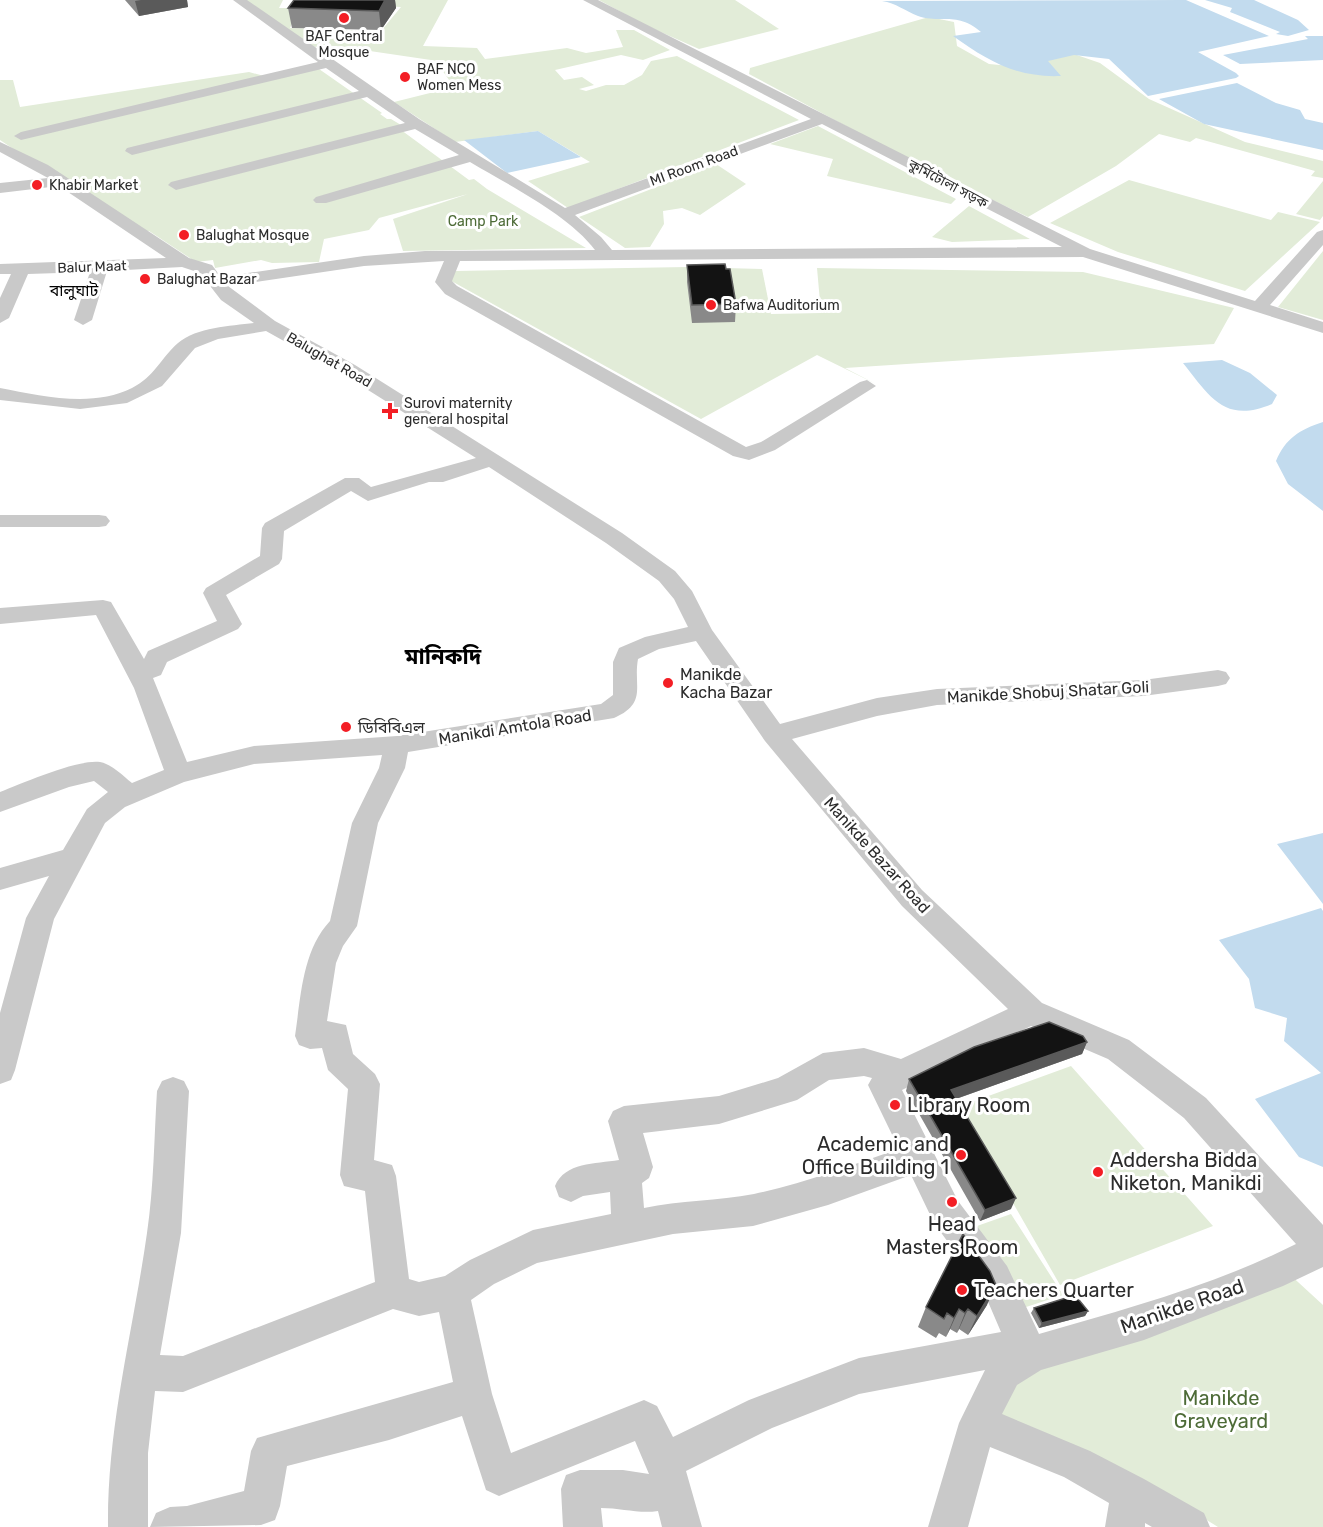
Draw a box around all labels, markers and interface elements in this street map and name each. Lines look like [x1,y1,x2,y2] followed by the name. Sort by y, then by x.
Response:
[337,11,351,25] marker: BAF Central Mosque
[305,28,383,61] place label: BAF Central Mosque
[417,61,501,94] place label: BAF NCO Women Mess
[398,70,412,84] marker: BAF NCO Women Mess
[648,142,740,190] street label: MI Room Road
[905,155,992,212] street label: কুর্মিটোলা সড়ক
[49,177,139,194] place label: Khabir Market
[30,178,44,192] marker: Khabir Market
[448,213,519,230] park label: Camp Park
[196,227,309,244] place label: Balughat Mosque
[177,228,191,242] marker: Balughat Mosque
[57,257,127,277] street label: Balur Maat
[157,271,257,288] place label: Balughat Bazar
[138,272,152,286] marker: Balughat Bazar
[49,281,98,300] district label: বালুঘাট
[723,297,840,314] place label: Bafwa Auditorium
[704,298,718,312] marker: Bafwa Auditorium
[283,329,375,391] street label: Balughat Road
[404,395,513,428] place label: Surovi maternity general hospital
[381,402,399,420] marker: Surovi maternity general hospital
[404,643,482,670] district label: মানিকদি
[680,665,772,702] place label: Manikde Kacha Bazar
[661,676,675,690] marker: Manikde Kacha Bazar
[946,677,1150,707] street label: Manikde Shobuj Shatar Goli
[437,706,593,748] street label: Manikdi Amtola Road
[357,718,425,737] place label: ডিবিবিএল
[339,720,353,734] marker: ডিবিবিএল
[820,793,934,917] street label: Manikde Bazar Road
[907,1093,1030,1117] place label: Library Room
[888,1098,902,1112] marker: Library Room
[802,1132,949,1179] place label: Academic and Office Building 1
[954,1148,968,1162] marker: Academic and Office Building 1
[1110,1148,1261,1195] place label: Addersha Bidda Niketon, Manikdi
[1091,1165,1105,1179] marker: Addersha Bidda Niketon, Manikdi
[945,1195,959,1209] marker: Head Masters Room
[886,1212,1018,1259] place label: Head Masters Room
[1117,1274,1247,1338] street label: Manikde Road
[974,1278,1134,1302] place label: Teachers Quarter
[955,1283,969,1297] marker: Teachers Quarter
[1174,1386,1268,1433] park label: Manikde Graveyard

